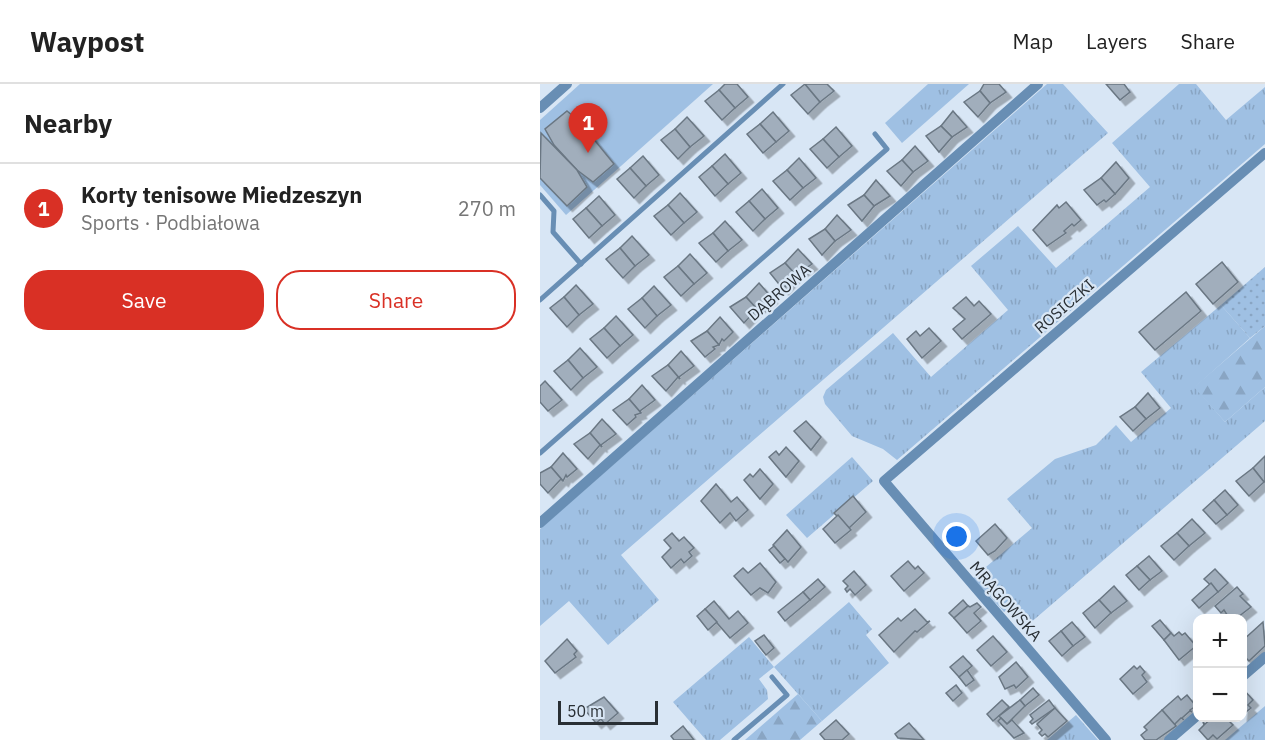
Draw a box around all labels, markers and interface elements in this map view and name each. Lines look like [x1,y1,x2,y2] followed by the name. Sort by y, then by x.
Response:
[30,23,144,60] text: Waypost
[1013,27,1053,55] text: Map
[1086,27,1148,55] text: Layers
[1181,27,1235,55] text: Share
[568,104,608,153] pin: 1
[24,106,112,140] text: Nearby
[81,180,362,209] text: Korty tenisowe Miedzeszyn
[38,195,50,222] text: 1
[458,195,516,222] text: 270 m
[81,209,260,236] text: Sports · Podbiałowa
[743,259,815,325] street label: DĄBROWA
[24,270,264,330] button: Save
[276,270,516,330] button: Share
[1030,275,1098,337] street label: ROSICZKI
[942,522,971,551] your location
[966,557,1046,645] street label: MRĄGOWSKA
[1193,614,1247,722] map controls
[1193,614,1247,668] button: +
[1193,668,1247,722] button: −
[558,698,658,726] scale bar
[567,701,604,721] text: 50 m

